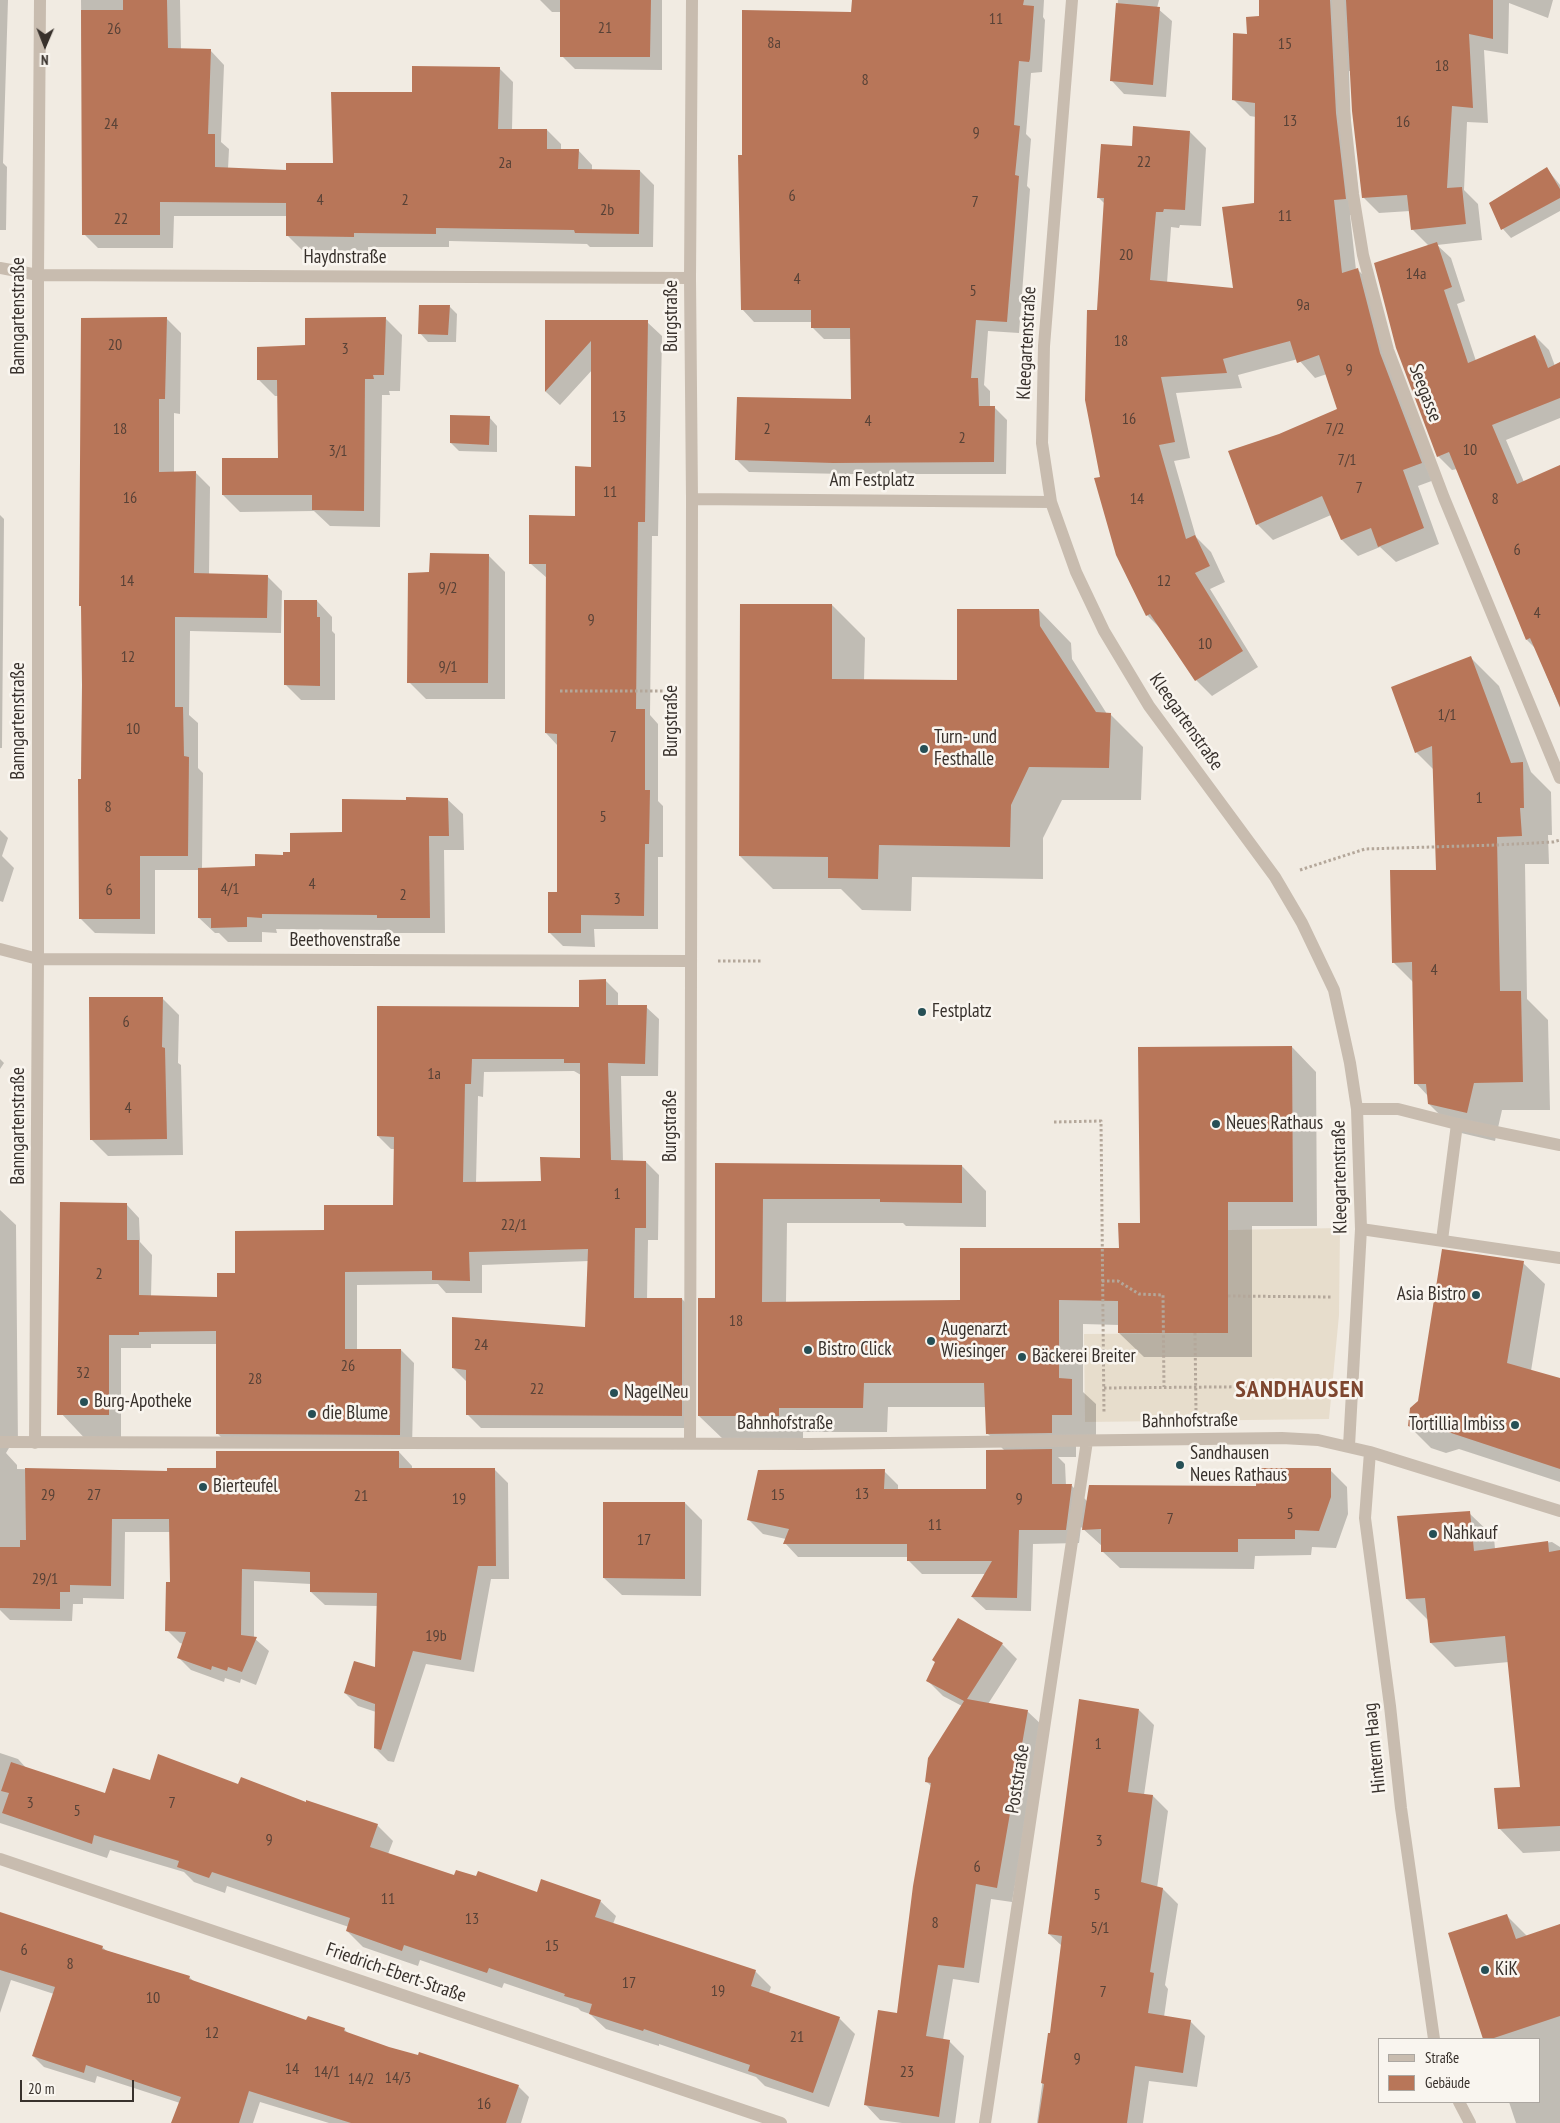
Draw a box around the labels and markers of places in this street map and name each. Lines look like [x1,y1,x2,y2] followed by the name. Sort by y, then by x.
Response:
[934,727,997,771] place label: Turn- und Festhalle
[918,743,930,755] marker: Turn- und Festhalle
[932,1001,992,1023] place label: Festplatz
[916,1006,928,1018] marker: Festplatz
[1226,1113,1323,1135] place label: Neues Rathaus
[1210,1118,1222,1130] marker: Neues Rathaus
[1397,1284,1466,1306] place label: Asia Bistro
[1470,1289,1482,1301] marker: Asia Bistro
[941,1319,1007,1363] place label: Augenarzt Wiesinger
[925,1335,937,1347] marker: Augenarzt Wiesinger
[818,1339,892,1361] place label: Bistro Click
[802,1344,814,1356] marker: Bistro Click
[1032,1346,1136,1368] place label: Bäckerei Breiter
[1016,1351,1028,1363] marker: Bäckerei Breiter
[624,1382,689,1404] place label: NagelNeu
[608,1387,620,1399] marker: NagelNeu
[94,1391,192,1413] place label: Burg-Apotheke
[78,1396,90,1408] marker: Burg-Apotheke
[322,1403,388,1425] place label: die Blume
[306,1408,318,1420] marker: die Blume
[1409,1414,1505,1436] place label: Tortillia Imbiss
[1509,1419,1521,1431] marker: Tortillia Imbiss
[1190,1443,1287,1487] place label: Sandhausen Neues Rathaus
[1174,1459,1186,1471] marker: Sandhausen Neues Rathaus
[213,1476,278,1498] place label: Bierteufel
[197,1481,209,1493] marker: Bierteufel
[1443,1523,1497,1545] place label: Nahkauf
[1427,1528,1439,1540] marker: Nahkauf
[1495,1959,1518,1981] place label: KiK
[1479,1964,1491,1976] marker: KiK

